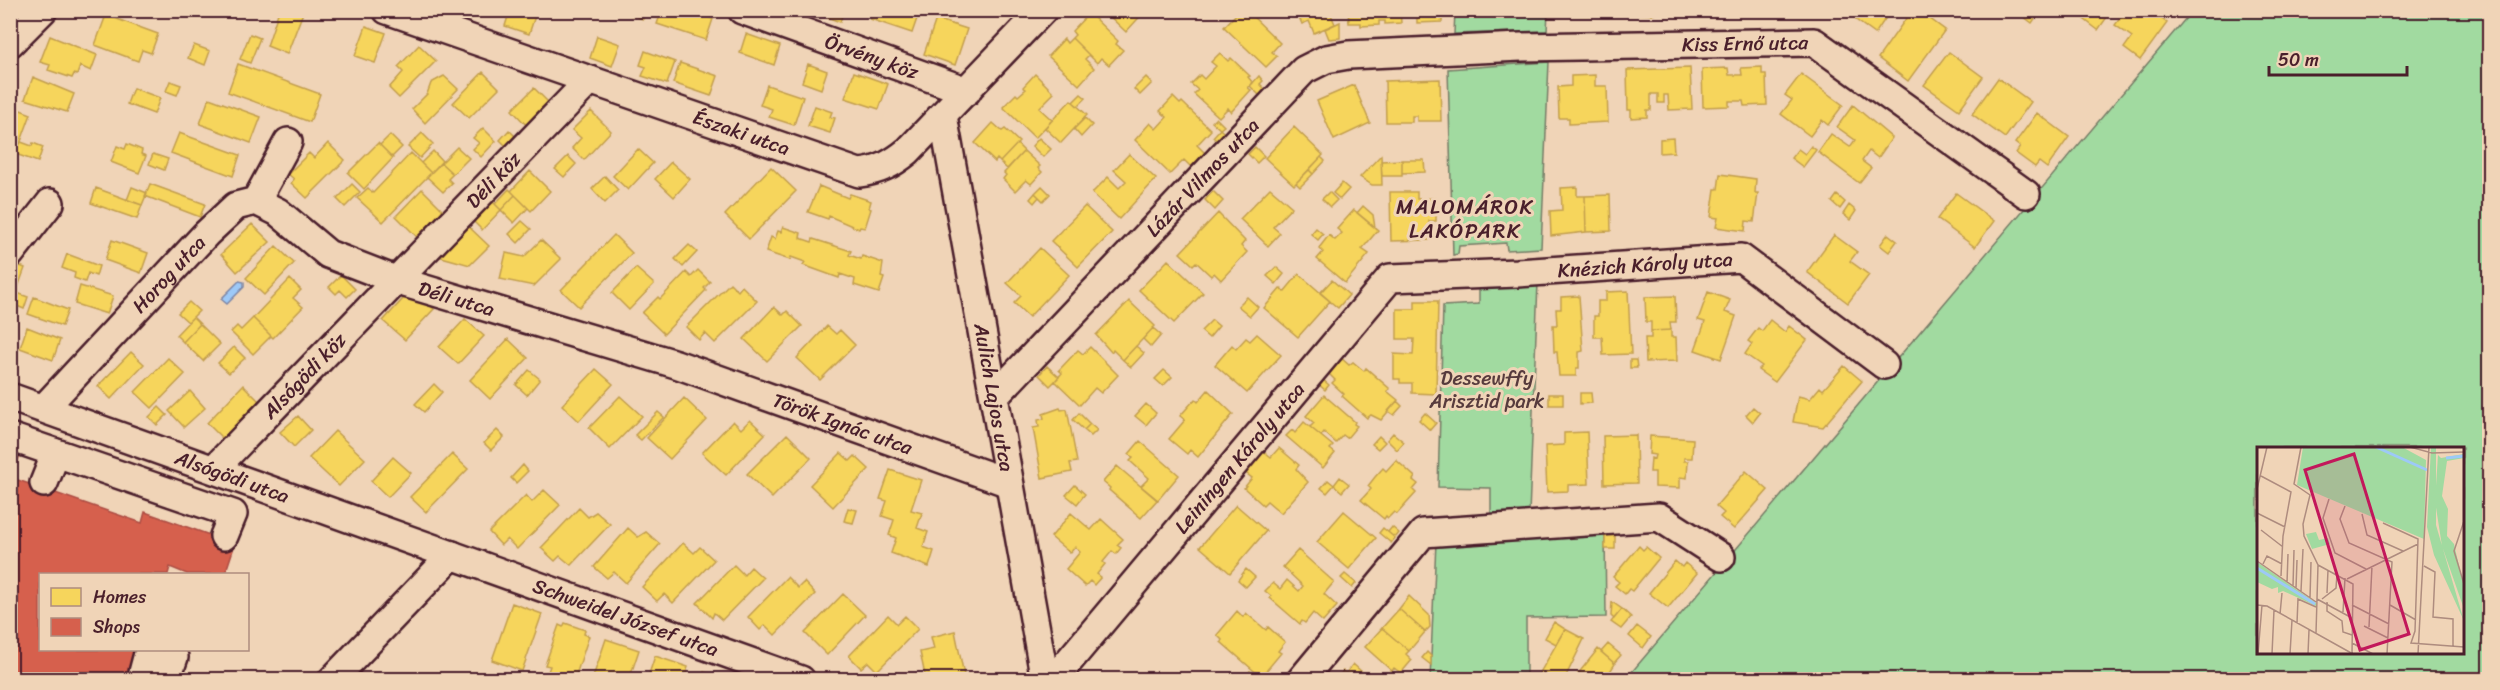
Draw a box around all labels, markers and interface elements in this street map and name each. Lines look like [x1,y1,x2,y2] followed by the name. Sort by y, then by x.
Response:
[820,24,924,90] street label: Örvény köz
[1682,25,1809,62] street label: Kiss Ernő utca
[2269,39,2407,77] scale bar
[2278,44,2319,76] text: 50 m
[688,100,795,166] street label: Északi utca
[1137,110,1268,246] street label: Lázár Vilmos utca
[457,143,531,217] street label: Déli köz
[1396,188,1534,250] district label: MALOMÁROK LAKÓPARK
[123,227,215,322] street label: Horog utca
[1556,242,1734,288] street label: Knézich Károly utca
[414,271,499,327] street label: Déli utca
[963,319,1024,474] street label: Aulich Lajos utca
[253,324,356,428] street label: Alsógödi köz
[1429,361,1545,419] park label: Dessewffy Arisztid park
[1165,374,1314,542] street label: Leiningen Károly utca
[768,383,918,465] street label: Török Ignác utca
[169,440,294,514] street label: Alsógödi utca
[2257,447,2464,654] inset map
[528,568,723,667] street label: Schweidel József utca
[39,573,249,651] legend
[93,581,147,613] text: Homes
[93,611,140,643] text: Shops

